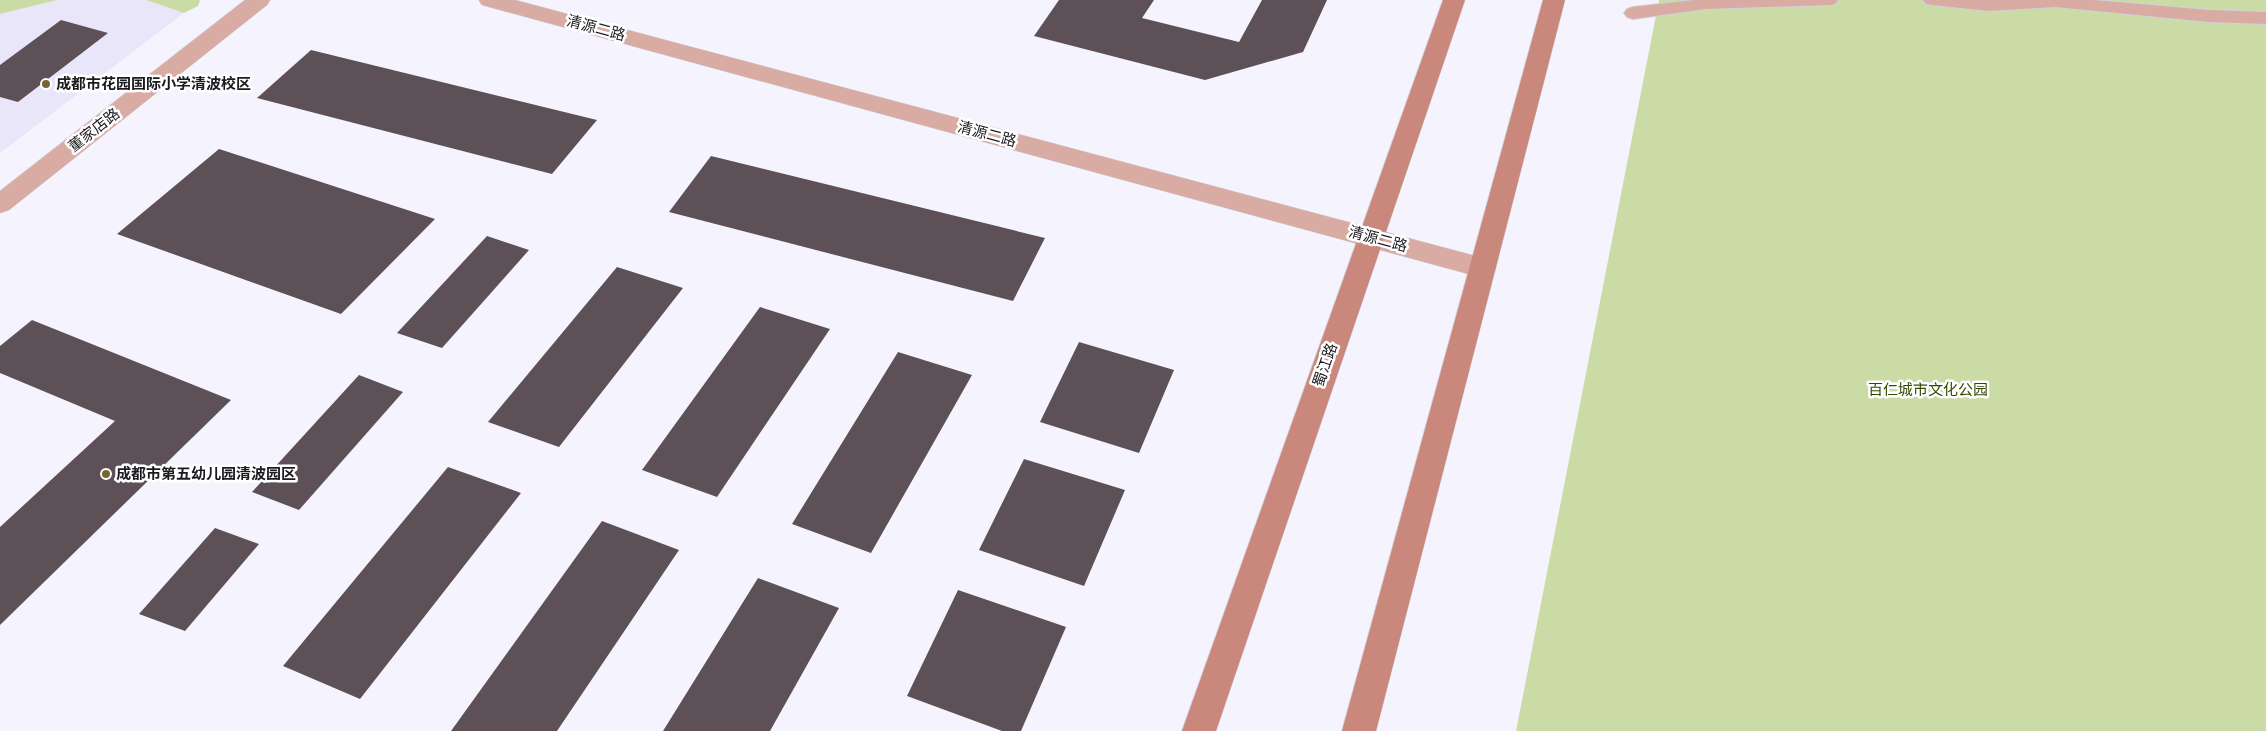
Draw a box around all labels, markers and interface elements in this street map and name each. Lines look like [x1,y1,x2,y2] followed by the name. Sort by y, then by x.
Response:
[565,12,627,44] street label: 清源二路
[56,75,251,93] place label: 成都市花园国际小学清波校区
[40,78,52,90] marker: 成都市花园国际小学清波校区
[65,104,123,156] street label: 董家店路
[956,118,1018,150] street label: 清源二路
[1347,223,1409,255] street label: 清源二路
[1309,341,1341,389] street label: 蜀江路
[1868,381,1988,399] park label: 百仁城市文化公园
[116,465,296,483] place label: 成都市第五幼儿园清波园区
[100,468,112,480] marker: 成都市第五幼儿园清波园区

